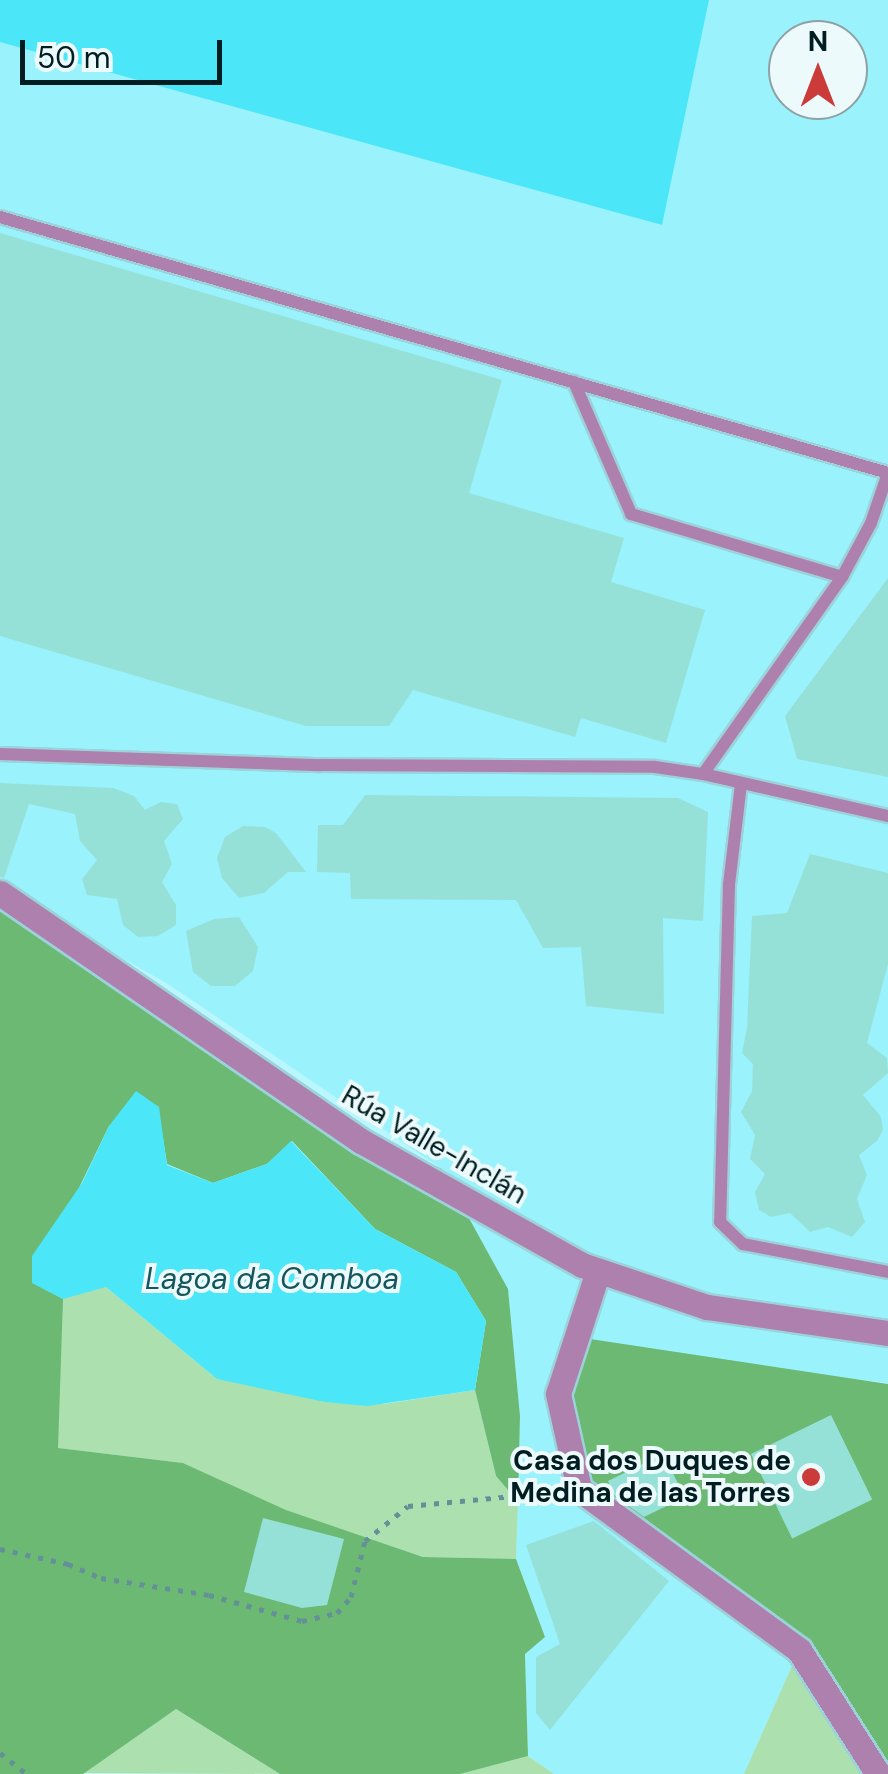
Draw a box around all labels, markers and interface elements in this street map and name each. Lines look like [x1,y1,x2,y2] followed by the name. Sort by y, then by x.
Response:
[25,20,228,82] scale bar
[768,20,868,120] north arrow
[808,23,828,60] text: N
[37,38,111,77] text: 50 m
[336,1079,532,1211] street label: Rúa Valle-Inclán
[145,1261,399,1297] water label: Lagoa da Comboa
[510,1444,791,1510] place label: Casa dos Duques de Medina de las Torres
[800,1466,822,1488] marker: Casa dos Duques de Medina de las Torres

